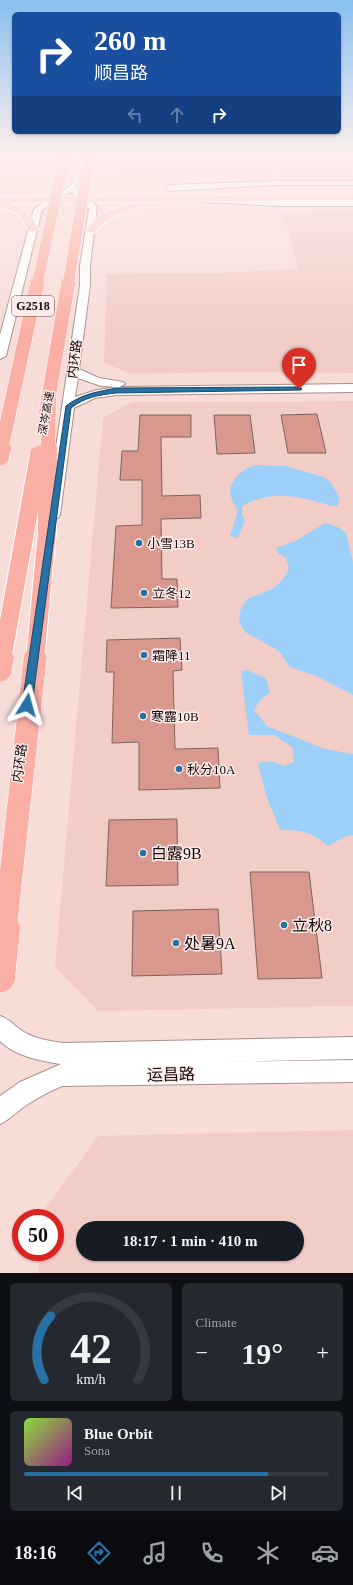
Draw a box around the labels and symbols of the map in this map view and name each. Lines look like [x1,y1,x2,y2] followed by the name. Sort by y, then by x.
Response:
[12,296,54,316] road number: G2518
[65,339,84,379] street label: 内环路
[282,348,316,389] pin
[36,390,56,436] street label: 深岑高速
[147,536,195,551] place label: 小雪13B
[134,538,144,548] marker: 小雪13B
[152,586,191,601] place label: 立冬12
[139,588,149,598] marker: 立冬12
[152,648,191,663] place label: 霜降11
[139,650,149,660] marker: 霜降11
[6,684,48,726] position arrow
[151,709,199,724] place label: 寒露10B
[138,711,148,721] marker: 寒露10B
[9,743,30,783] street label: 内环路
[187,762,236,777] place label: 秋分10A
[174,764,184,774] marker: 秋分10A
[151,845,202,862] place label: 白露9B
[138,848,148,858] marker: 白露9B
[292,917,332,934] place label: 立秋8
[279,920,289,930] marker: 立秋8
[184,935,236,952] place label: 处暑9A
[171,938,181,948] marker: 处暑9A
[147,1066,195,1083] street label: 运昌路
[12,1209,64,1261] speed limit sign: 50

